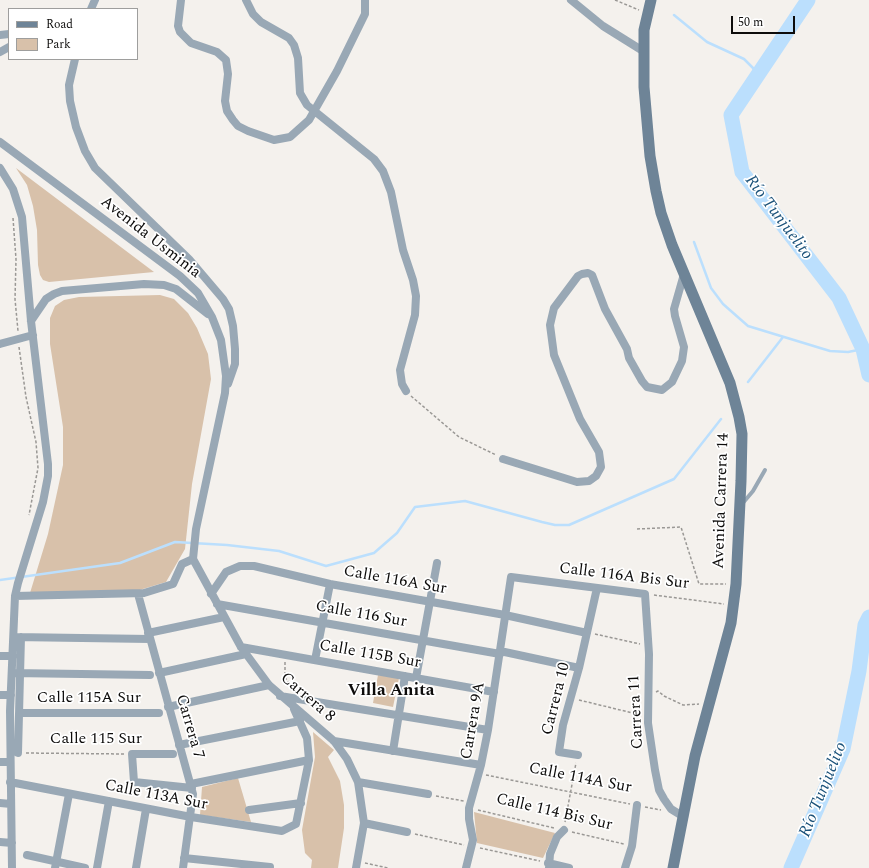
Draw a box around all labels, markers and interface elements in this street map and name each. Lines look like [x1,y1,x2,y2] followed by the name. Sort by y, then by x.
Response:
[8,8,138,60] legend
[733,8,797,34] scale bar
[738,13,763,32] text: 50 m
[46,15,73,34] text: Road
[46,35,71,54] text: Park
[739,172,817,264] water label: Río Tunjuelito
[96,193,204,283] street label: Avenida Usminia
[710,433,734,569] street label: Avenida Carrera 14
[558,560,690,594] street label: Calle 116A Bis Sur
[342,562,448,600] street label: Calle 116A Sur
[314,598,408,632] street label: Calle 116 Sur
[318,637,422,673] street label: Calle 115B Sur
[539,661,575,737] street label: Carrera 10
[276,669,338,727] street label: Carrera 8
[625,674,649,750] street label: Carrera 11
[458,681,490,761] street label: Carrera 9A
[347,682,435,702] district label: Villa Anita
[37,689,141,709] street label: Calle 115A Sur
[171,693,207,761] street label: Carrera 7
[50,730,142,750] street label: Calle 115 Sur
[796,739,852,841] water label: Río Tunjuelito
[527,760,633,798] street label: Calle 114A Sur
[103,777,209,815] street label: Calle 113A Sur
[494,790,614,836] street label: Calle 114 Bis Sur

